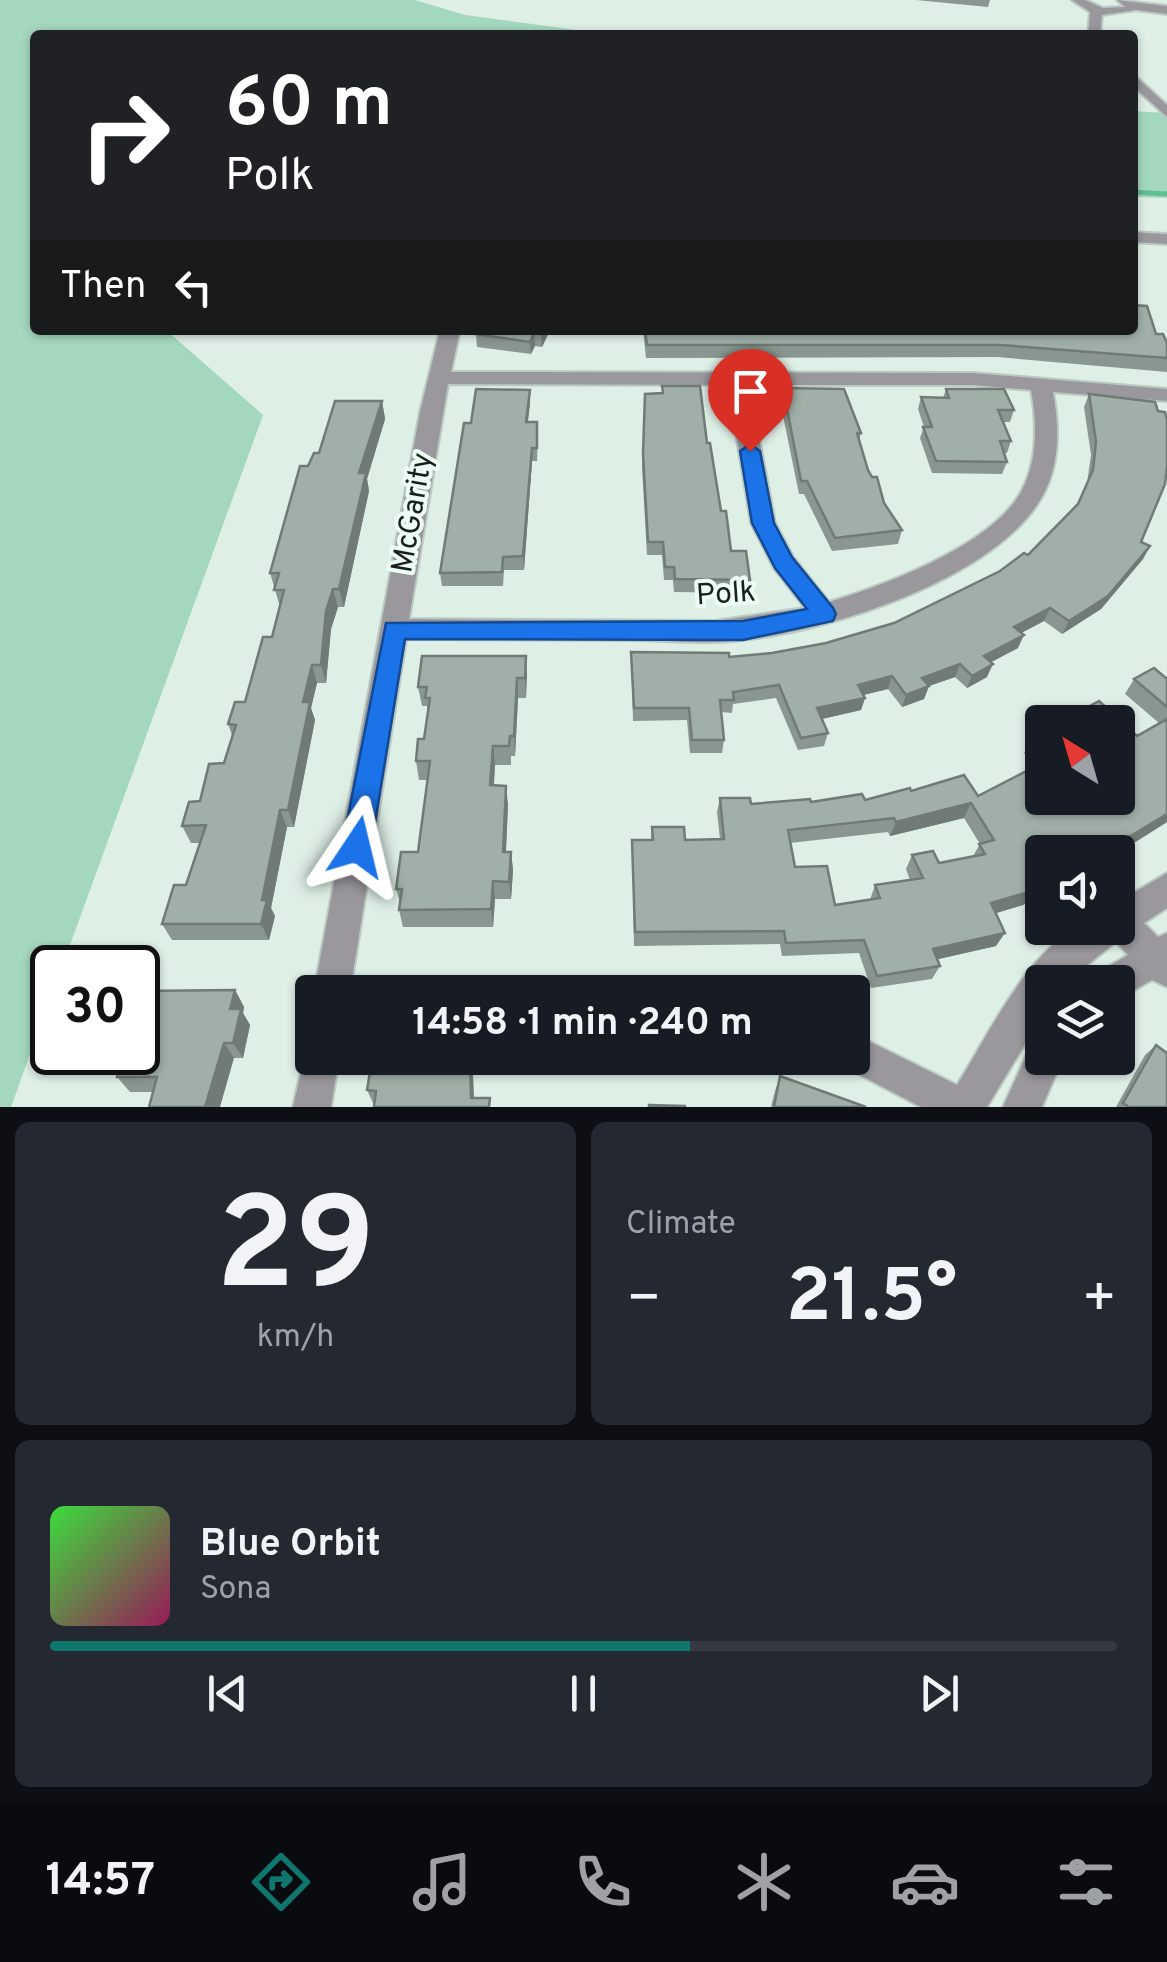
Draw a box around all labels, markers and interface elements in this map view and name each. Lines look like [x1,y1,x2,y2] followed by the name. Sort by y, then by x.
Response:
[225,62,393,151] text: 60 m
[60,70,190,200] icon: right
[225,149,314,206] text: Polk
[166,260,221,315] icon: left
[60,263,146,312] text: Then
[708,349,793,452] pin
[723,364,778,419] icon: arrive
[385,450,443,576] street label: McGarity
[695,574,757,616] street label: Polk
[1025,705,1135,815] north arrow
[1025,705,1135,1075] map controls
[305,795,409,899] position arrow
[1025,835,1135,945] button: sound
[30,945,160,1075] speed limit sign: 30
[1025,965,1135,1075] button: layers
[412,1000,753,1049] text: 14:58 · 1 min · 240 m
[216,1170,375,1335] text: 29
[626,1205,736,1245] text: Climate
[786,1253,957,1348] text: 21.5°
[626,1266,661,1336] text: −
[1082,1266,1117,1336] text: +
[257,1318,334,1358] text: km/h
[200,1521,381,1570] text: Blue Orbit
[200,1570,271,1610] text: Sona
[200,1666,255,1721] icon: previous
[556,1666,611,1721] icon: pause
[912,1666,967,1721] icon: next
[246,1847,316,1917] icon: directions
[407,1847,477,1917] icon: music
[568,1847,638,1917] icon: phone
[729,1847,799,1917] icon: climate
[890,1847,960,1917] icon: car
[1051,1847,1121,1917] icon: filters
[46,1854,155,1911] text: 14:57

